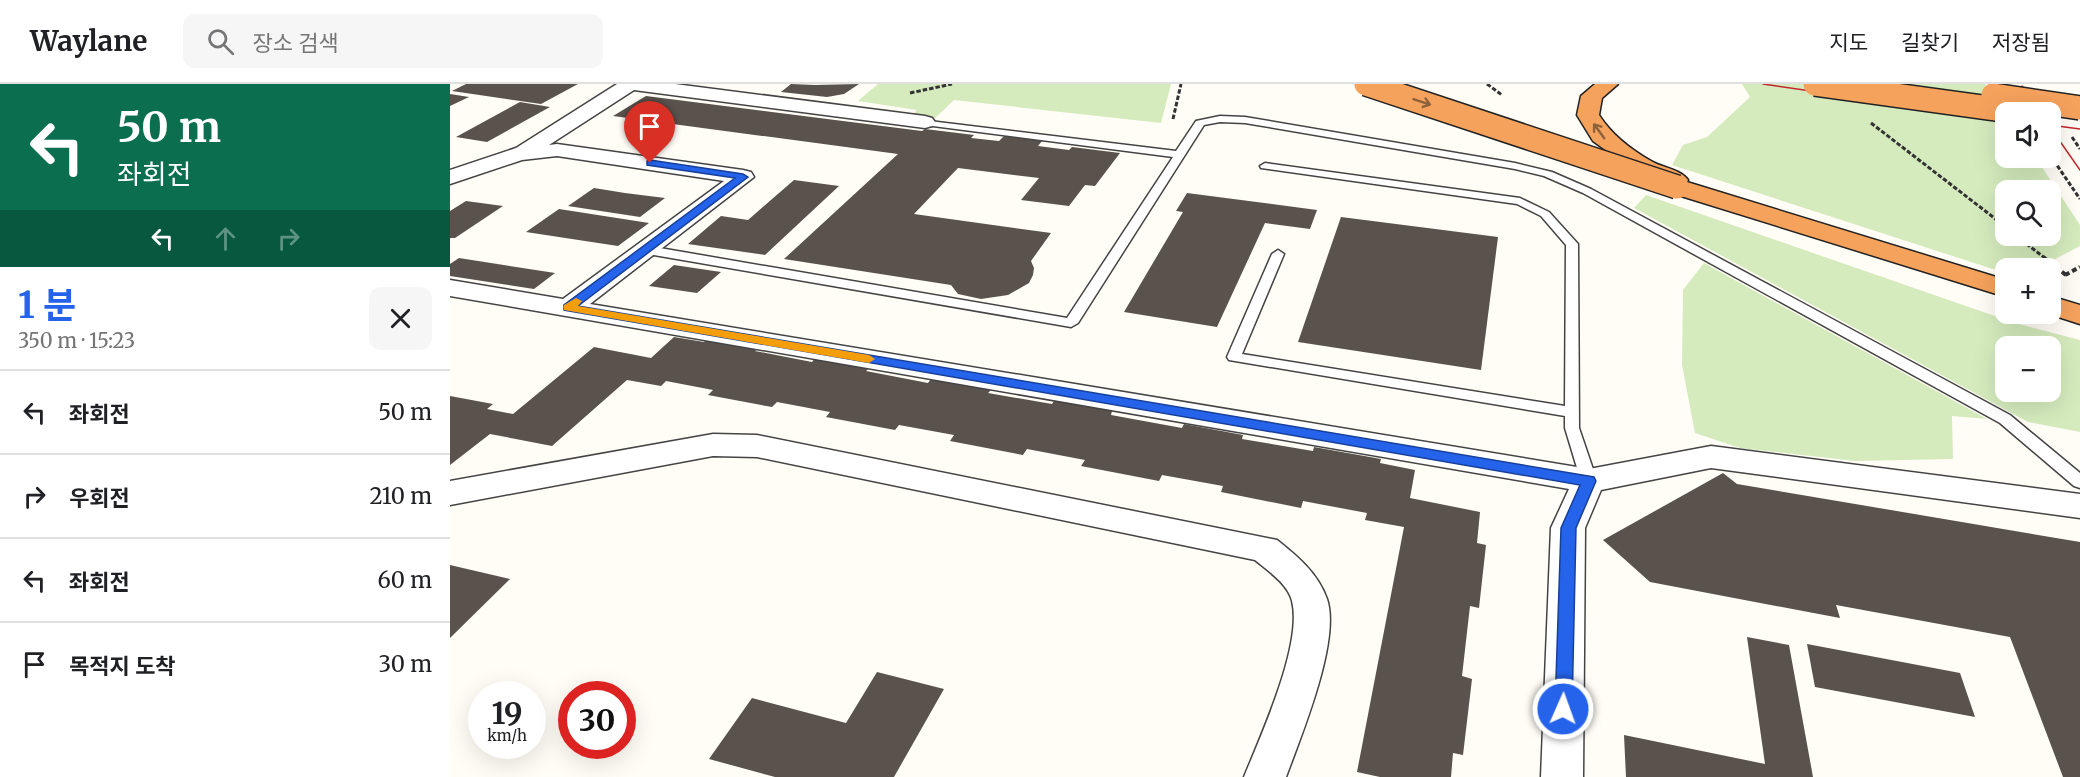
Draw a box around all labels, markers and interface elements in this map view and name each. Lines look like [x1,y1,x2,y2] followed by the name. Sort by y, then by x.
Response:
[183,14,603,68] search box
[30,23,147,59] text: Waylane
[204,25,237,58] icon: search
[252,29,339,57] text: 장소 검색
[1829,29,1868,56] text: 지도
[1901,29,1959,56] text: 길찾기
[1992,29,2050,56] text: 저장됨
[1412,98,1431,109] one-way arrow
[117,101,221,153] text: 50 m
[624,101,675,163] pin
[1995,102,2061,402] map controls
[1995,102,2061,168] button: sound
[18,108,96,186] icon: left
[633,110,666,143] icon: arrive
[1593,123,1606,139] one-way arrow
[117,157,192,191] text: 좌회전
[1995,180,2061,246] button: search
[146,222,179,255] icon: left
[209,222,242,255] icon: ahead
[272,222,305,255] icon: right
[1995,258,2061,324] button: +
[18,283,76,328] text: 1 분
[369,287,432,350] button: close
[18,328,135,353] text: 350 m · 15:23
[1995,336,2061,402] button: −
[18,396,51,429] icon: left
[378,398,432,426] text: 50 m
[69,400,130,428] text: 좌회전
[18,480,51,513] icon: right
[369,482,432,510] text: 210 m
[69,484,130,512] text: 우회전
[18,564,51,597] icon: left
[378,566,432,594] text: 60 m
[69,568,130,596] text: 좌회전
[18,648,51,681] icon: arrive
[378,650,432,678] text: 30 m
[69,652,175,680] text: 목적지 도착
[1531,677,1595,741] position arrow
[558,681,636,759] speed limit sign: 30
[491,694,523,732] text: 19
[487,726,527,745] text: km/h

